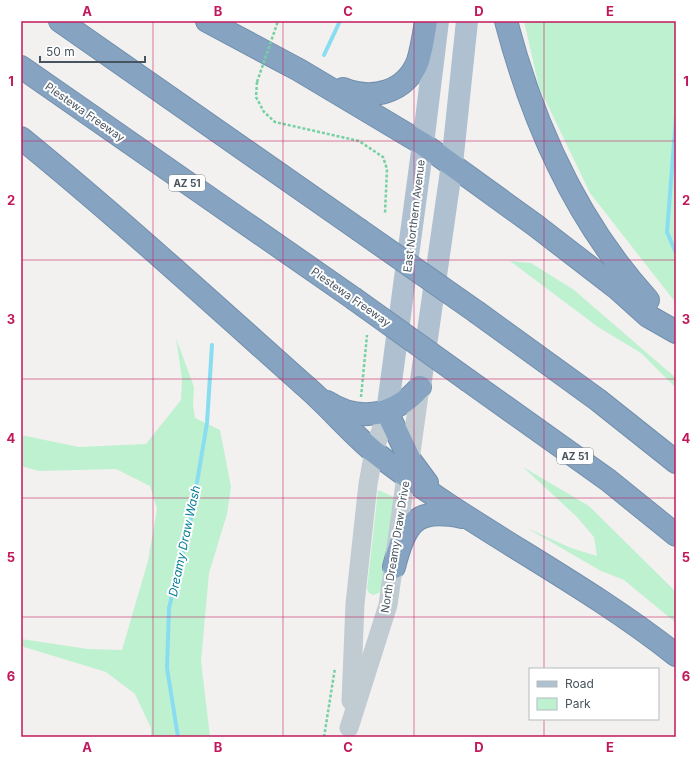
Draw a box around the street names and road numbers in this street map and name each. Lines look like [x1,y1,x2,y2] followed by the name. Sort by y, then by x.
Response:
[43,79,127,145] street label: Piestewa Freeway
[400,159,428,273] street label: East Northern Avenue
[169,175,205,191] road number: AZ 51
[309,264,393,330] street label: Piestewa Freeway
[557,448,593,464] road number: AZ 51
[378,480,412,614] street label: North Dreamy Draw Drive

